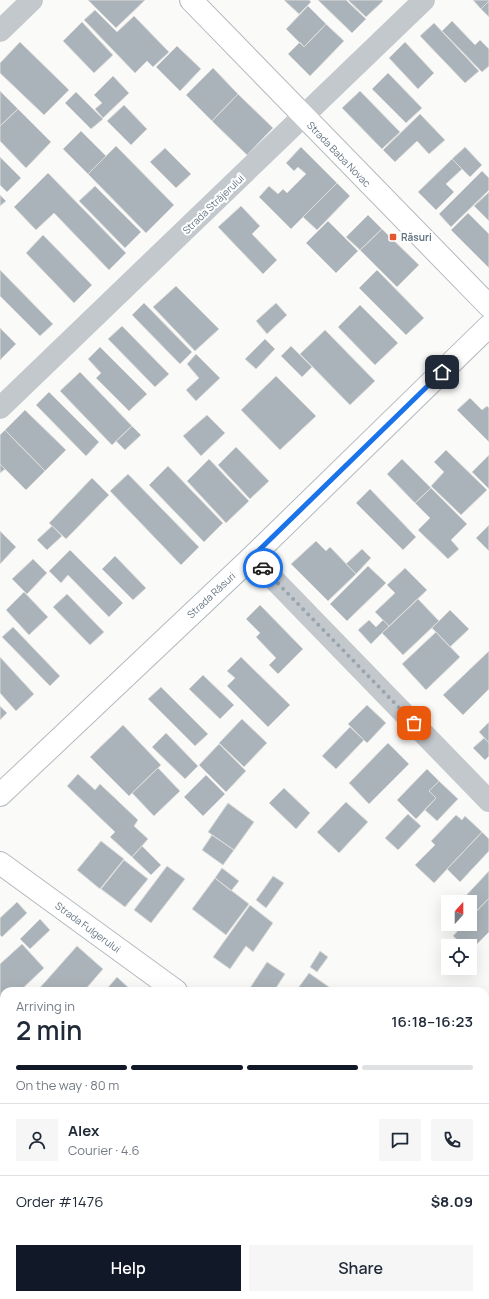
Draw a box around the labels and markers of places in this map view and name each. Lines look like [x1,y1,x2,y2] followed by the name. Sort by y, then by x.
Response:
[401,230,432,244] place label: Răsuri
[388,232,398,242] marker: Răsuri
[425,355,459,389] pin
[397,706,431,740] pin

